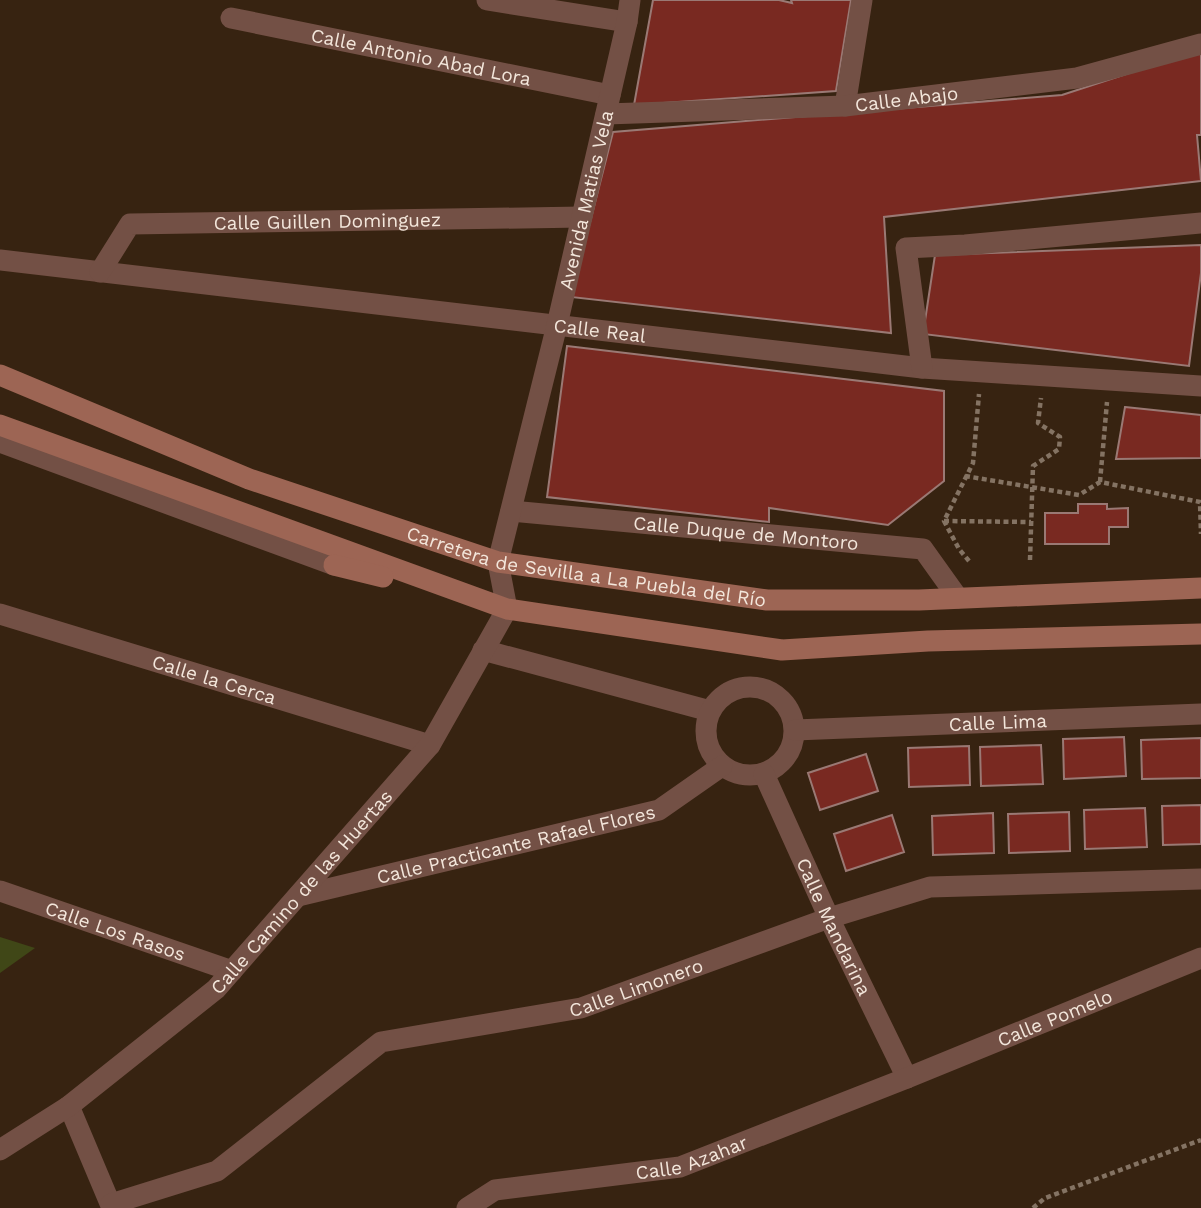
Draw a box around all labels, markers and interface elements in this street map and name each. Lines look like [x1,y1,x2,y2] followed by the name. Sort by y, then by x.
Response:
[309,24,533,91] street label: Calle Antonio Abad Lora
[854,81,959,117] street label: Calle Abajo
[555,108,618,292] street label: Avenida Matias Vela
[214,208,441,235] street label: Calle Guillen Dominguez
[552,314,647,348] street label: Calle Real
[632,511,860,555] street label: Calle Duque de Montoro
[404,521,768,612] street label: Carretera de Sevilla a La Puebla del Río
[149,650,279,710] street label: Calle la Cerca
[948,709,1048,736] street label: Calle Lima
[206,785,397,999] street label: Calle Camino de las Huertas
[374,800,658,889] street label: Calle Practicante Rafael Flores
[791,854,876,1000] street label: Calle Mandarina
[42,896,188,966] street label: Calle Los Rasos
[568,954,706,1022] street label: Calle Limonero
[994,984,1116,1052] street label: Calle Pomelo
[634,1131,751,1184] street label: Calle Azahar

